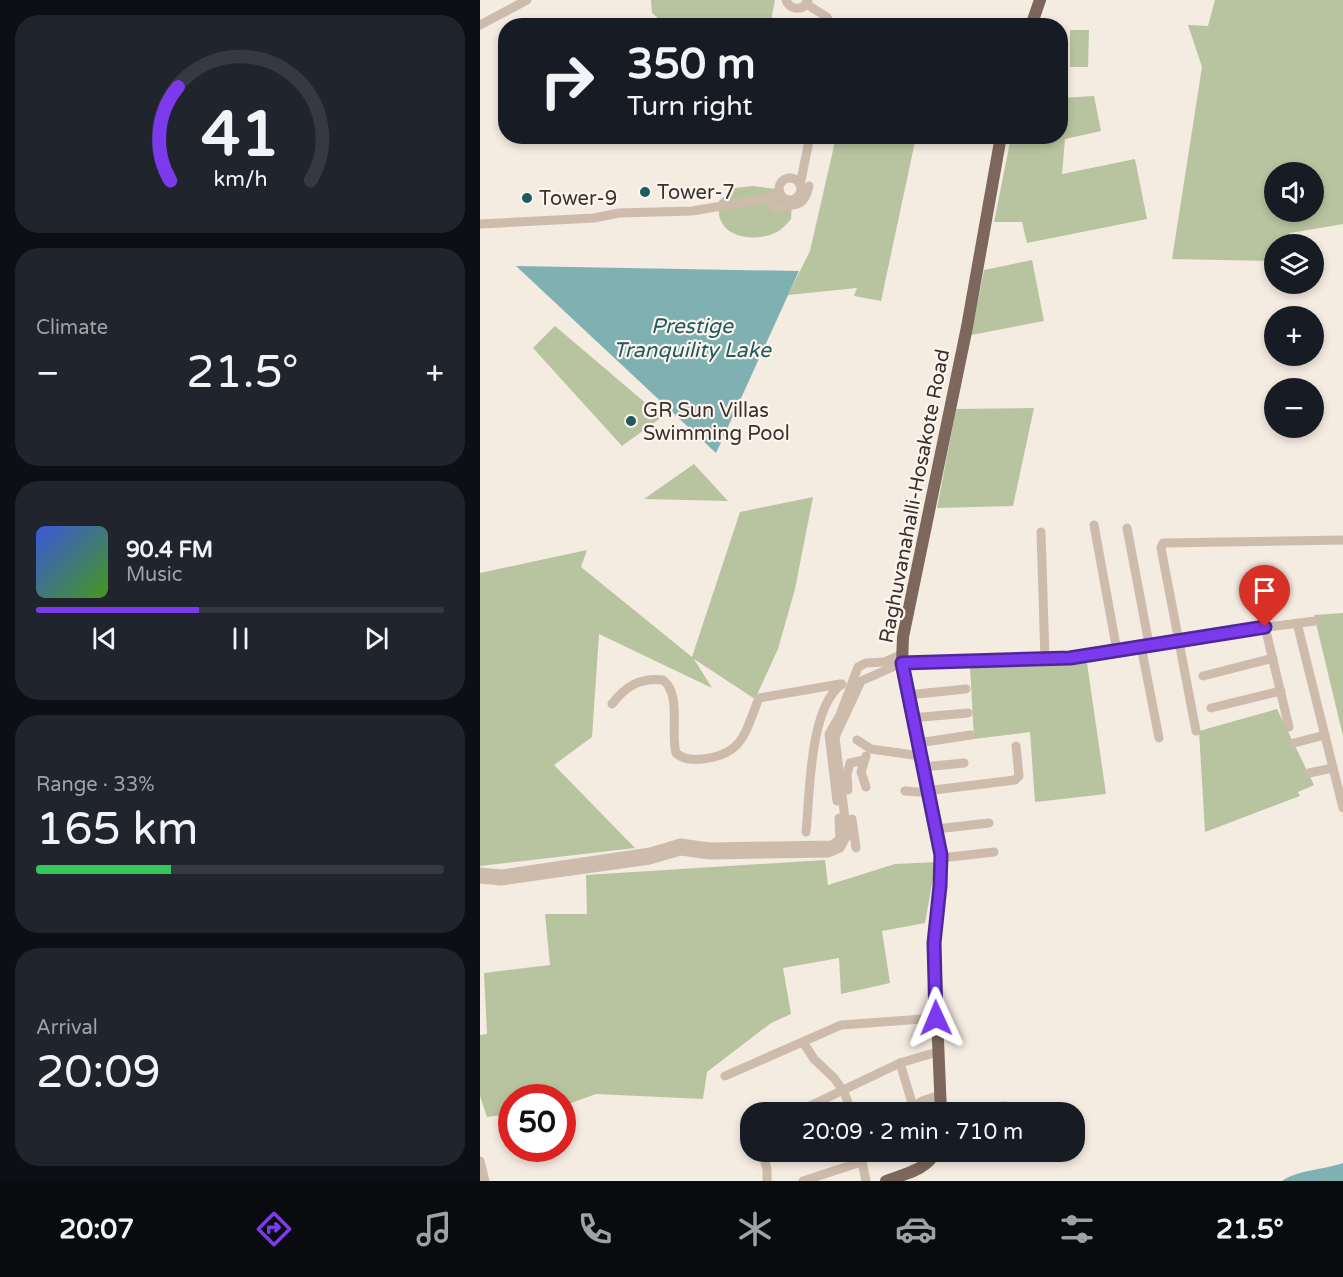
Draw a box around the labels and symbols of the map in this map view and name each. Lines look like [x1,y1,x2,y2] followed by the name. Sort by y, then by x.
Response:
[657,181,735,205] place label: Tower-7
[638,185,652,199] marker: Tower-7
[539,187,617,211] place label: Tower-9
[520,191,534,205] marker: Tower-9
[613,314,772,363] water label: Prestige Tranquility Lake
[875,347,955,645] street label: Raghuvanahalli-Hosakote Road
[643,399,790,446] place label: GR Sun Villas Swimming Pool
[624,414,638,428] marker: GR Sun Villas Swimming Pool
[1239,565,1290,627] pin
[904,986,968,1050] position arrow
[498,1084,576,1162] speed limit sign: 50

